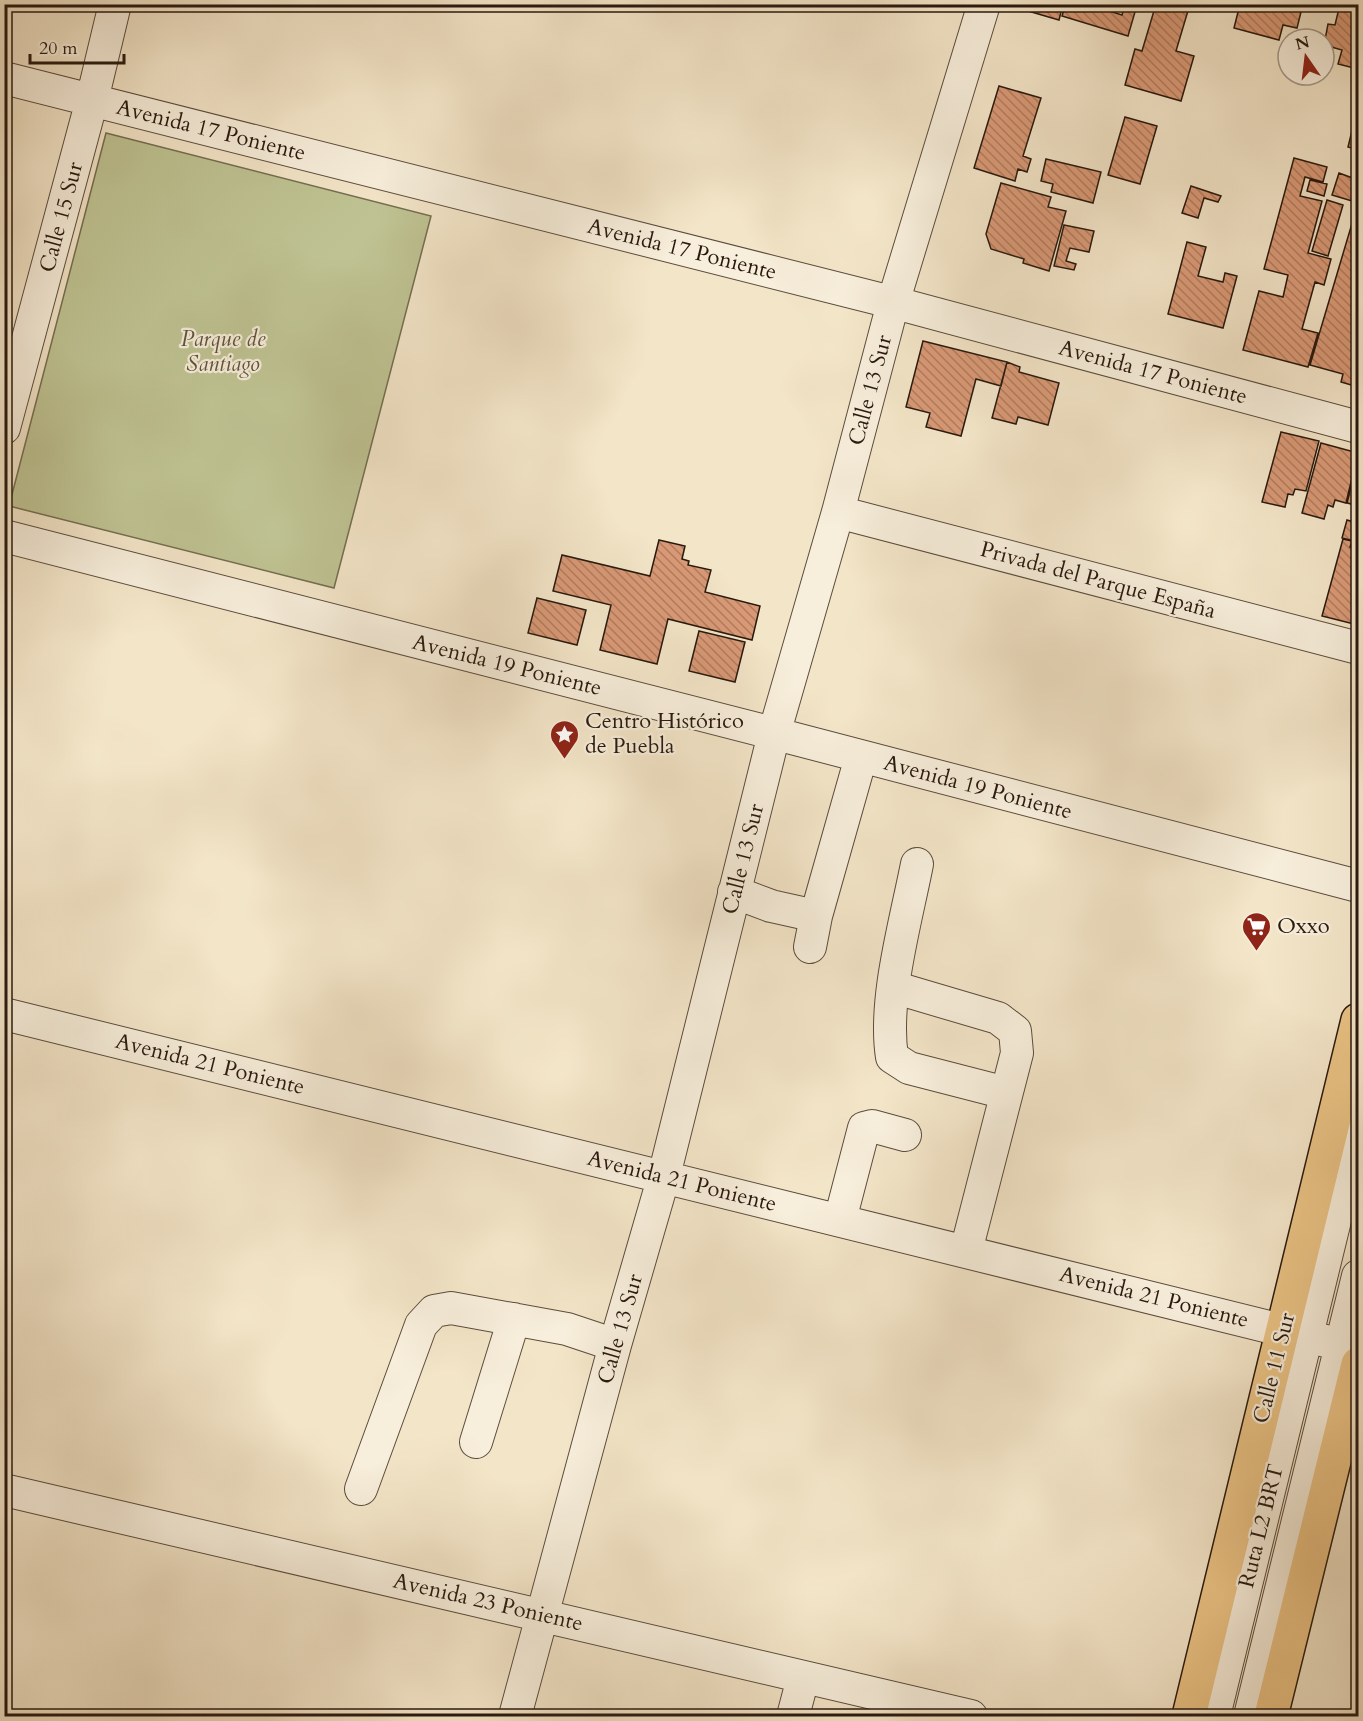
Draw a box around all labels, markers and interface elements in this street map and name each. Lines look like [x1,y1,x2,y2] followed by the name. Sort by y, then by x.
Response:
[30,27,124,65] scale bar
[1276,27,1336,87] north arrow
[1293,31,1312,56] text: N
[39,36,78,61] text: 20 m
[113,92,309,168] street label: Avenida 17 Poniente
[32,158,90,275] street label: Calle 15 Sur
[584,211,780,287] street label: Avenida 17 Poniente
[181,324,266,379] park label: Parque de Santiago
[841,331,899,448] street label: Calle 13 Sur
[1055,332,1251,412] street label: Avenida 17 Poniente
[977,534,1220,626] street label: Privada del Parque España
[409,627,605,703] street label: Avenida 19 Poniente
[585,706,744,761] place label: Centro Histórico de Puebla
[548,718,580,760] place icon: Centro Histórico de Puebla
[880,747,1076,827] street label: Avenida 19 Poniente
[715,800,771,917] street label: Calle 13 Sur
[1240,910,1272,952] supermarket icon: Oxxo
[1277,911,1330,941] place label: Oxxo
[112,1026,308,1102] street label: Avenida 21 Poniente
[584,1143,780,1219] street label: Avenida 21 Poniente
[1056,1259,1252,1335] street label: Avenida 21 Poniente
[590,1270,650,1387] street label: Calle 13 Sur
[1246,1309,1302,1426] street label: Calle 11 Sur
[1231,1461,1291,1591] street label: Ruta L2 BRT
[390,1566,586,1638] street label: Avenida 23 Poniente

